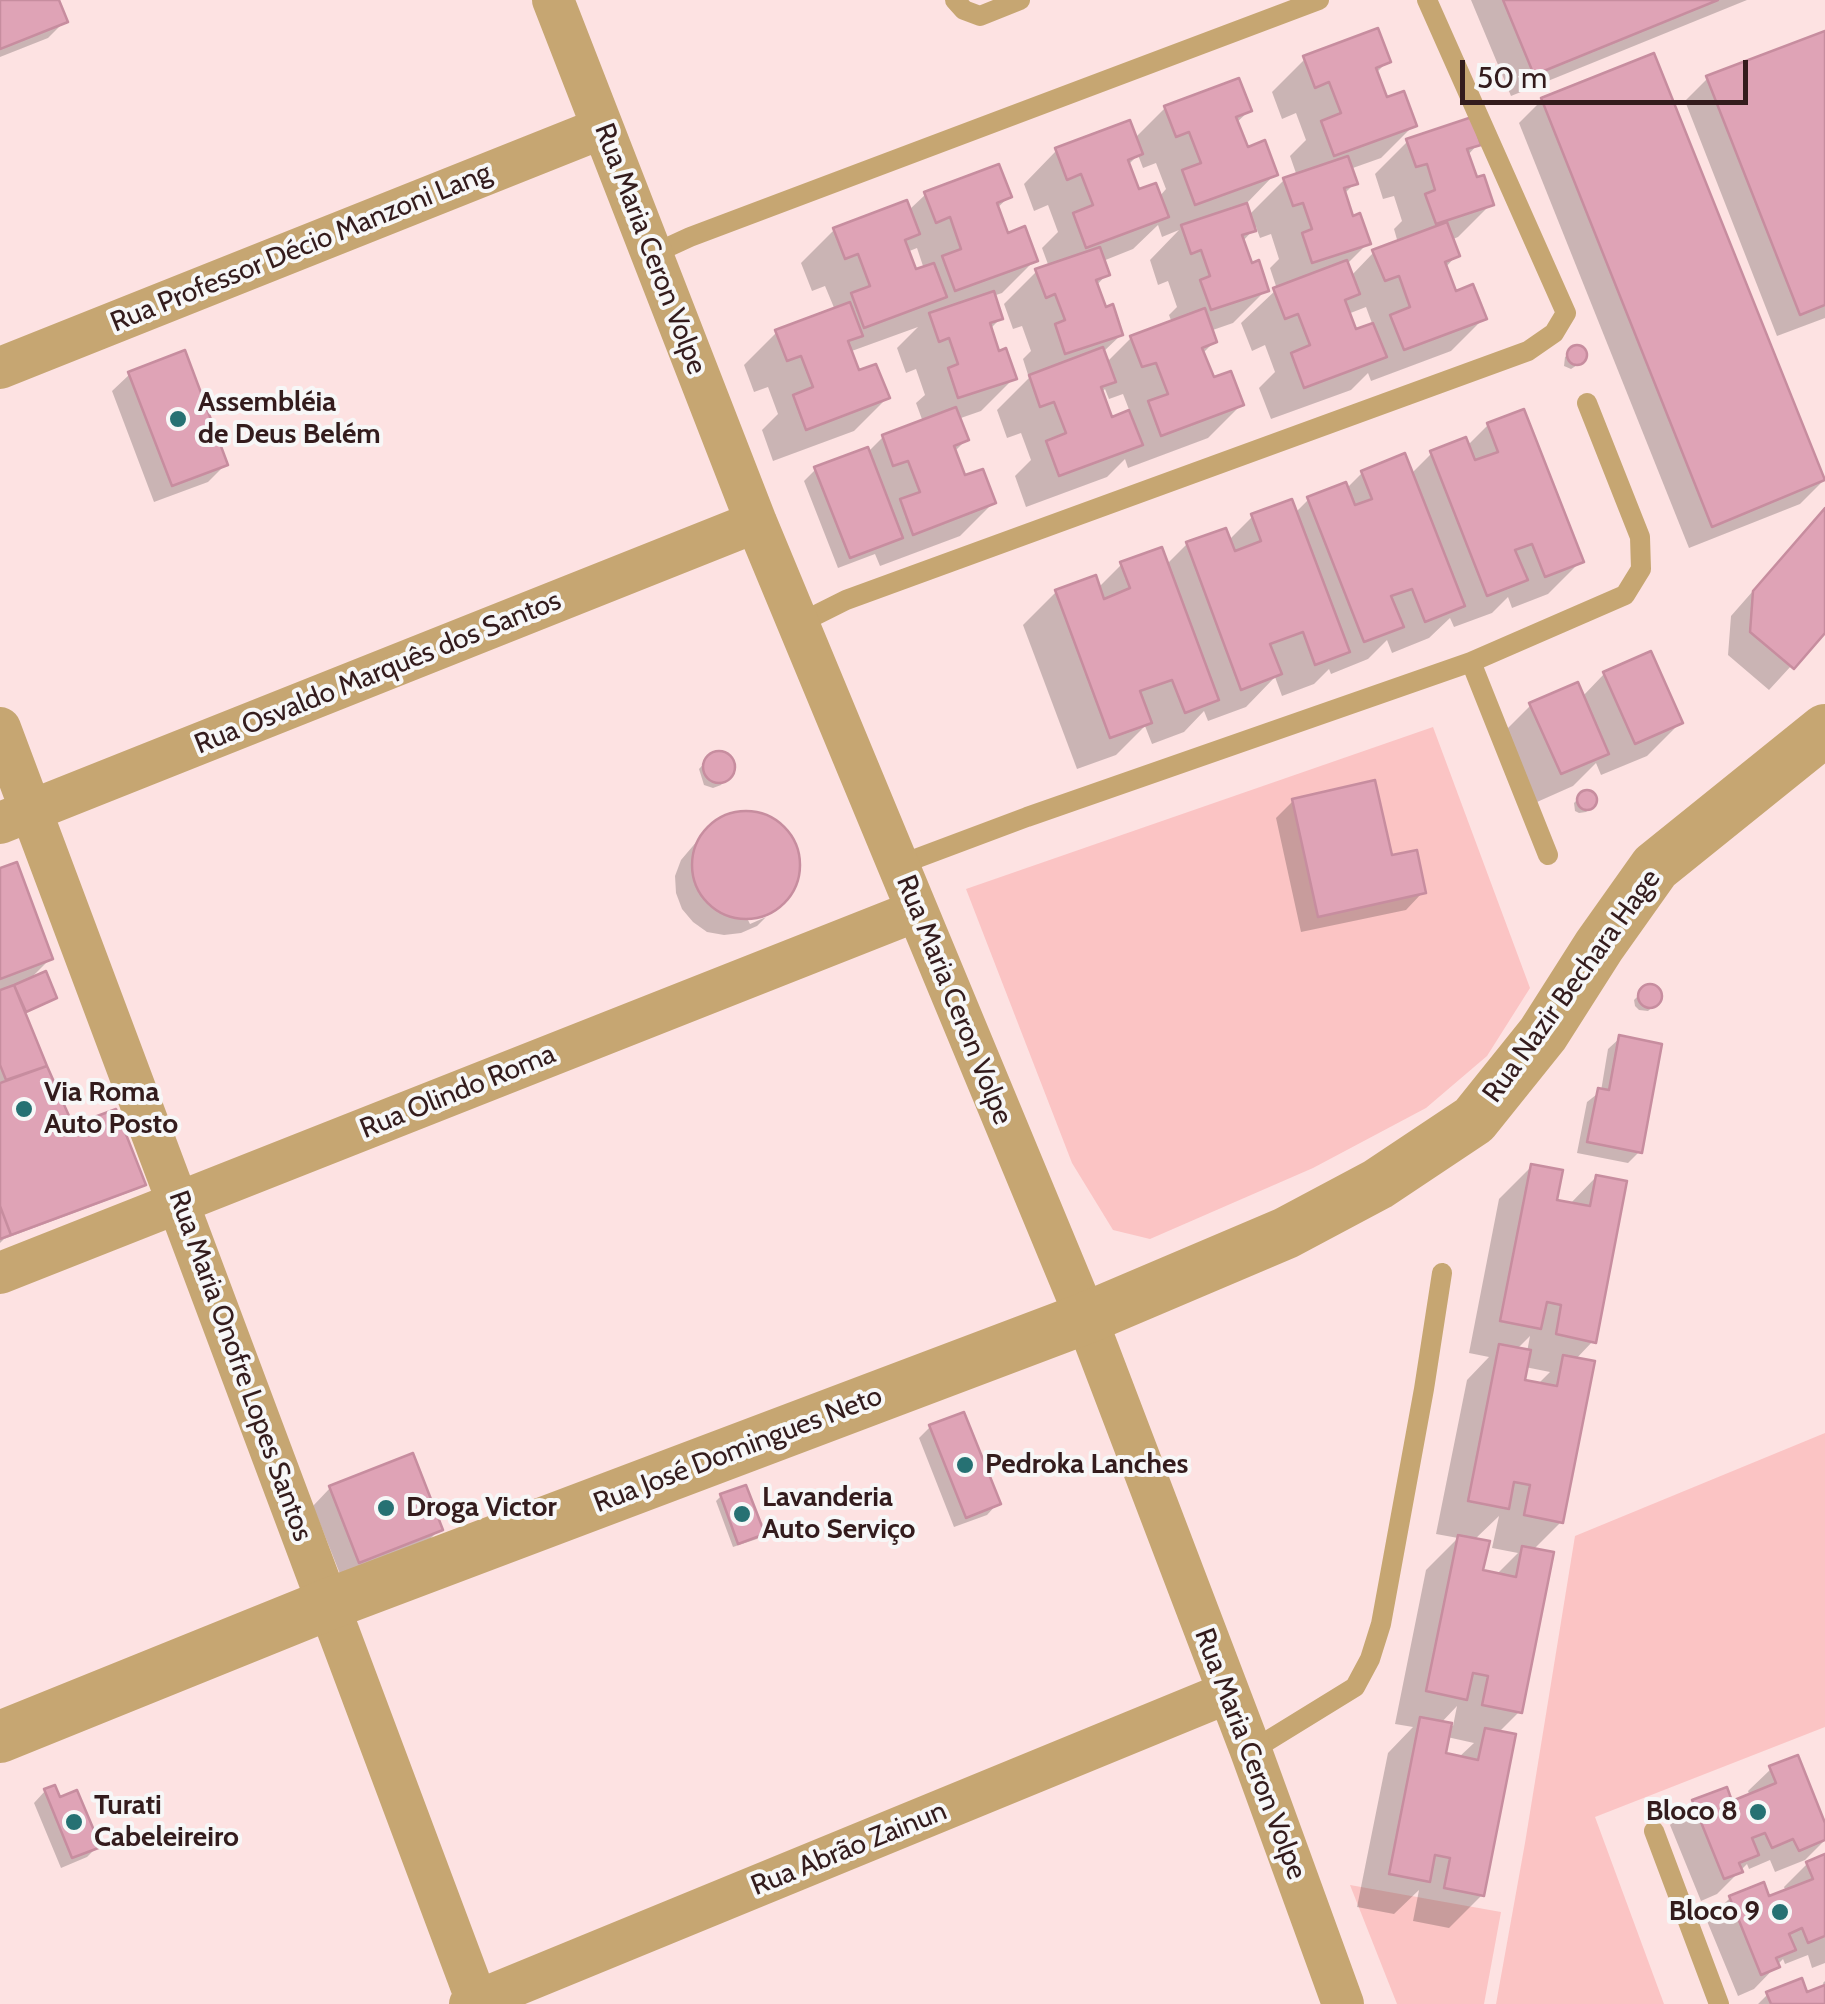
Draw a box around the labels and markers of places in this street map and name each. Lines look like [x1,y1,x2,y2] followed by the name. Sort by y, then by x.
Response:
[198,386,381,452] place label: Assembléia de Deus Belém
[167,408,189,430] marker: Assembléia de Deus Belém
[44,1076,178,1142] place label: Via Roma Auto Posto
[13,1098,35,1120] marker: Via Roma Auto Posto
[985,1448,1188,1482] place label: Pedroka Lanches
[954,1454,976,1476] marker: Pedroka Lanches
[762,1481,915,1547] place label: Lavanderia Auto Serviço
[406,1491,557,1525] place label: Droga Victor
[375,1497,397,1519] marker: Droga Victor
[731,1503,753,1525] marker: Lavanderia Auto Serviço
[94,1789,239,1855] place label: Turati Cabeleireiro
[1646,1795,1738,1829] place label: Bloco 8
[1747,1801,1769,1823] marker: Bloco 8
[63,1811,85,1833] marker: Turati Cabeleireiro
[1669,1895,1760,1929] place label: Bloco 9
[1769,1901,1791,1923] marker: Bloco 9

